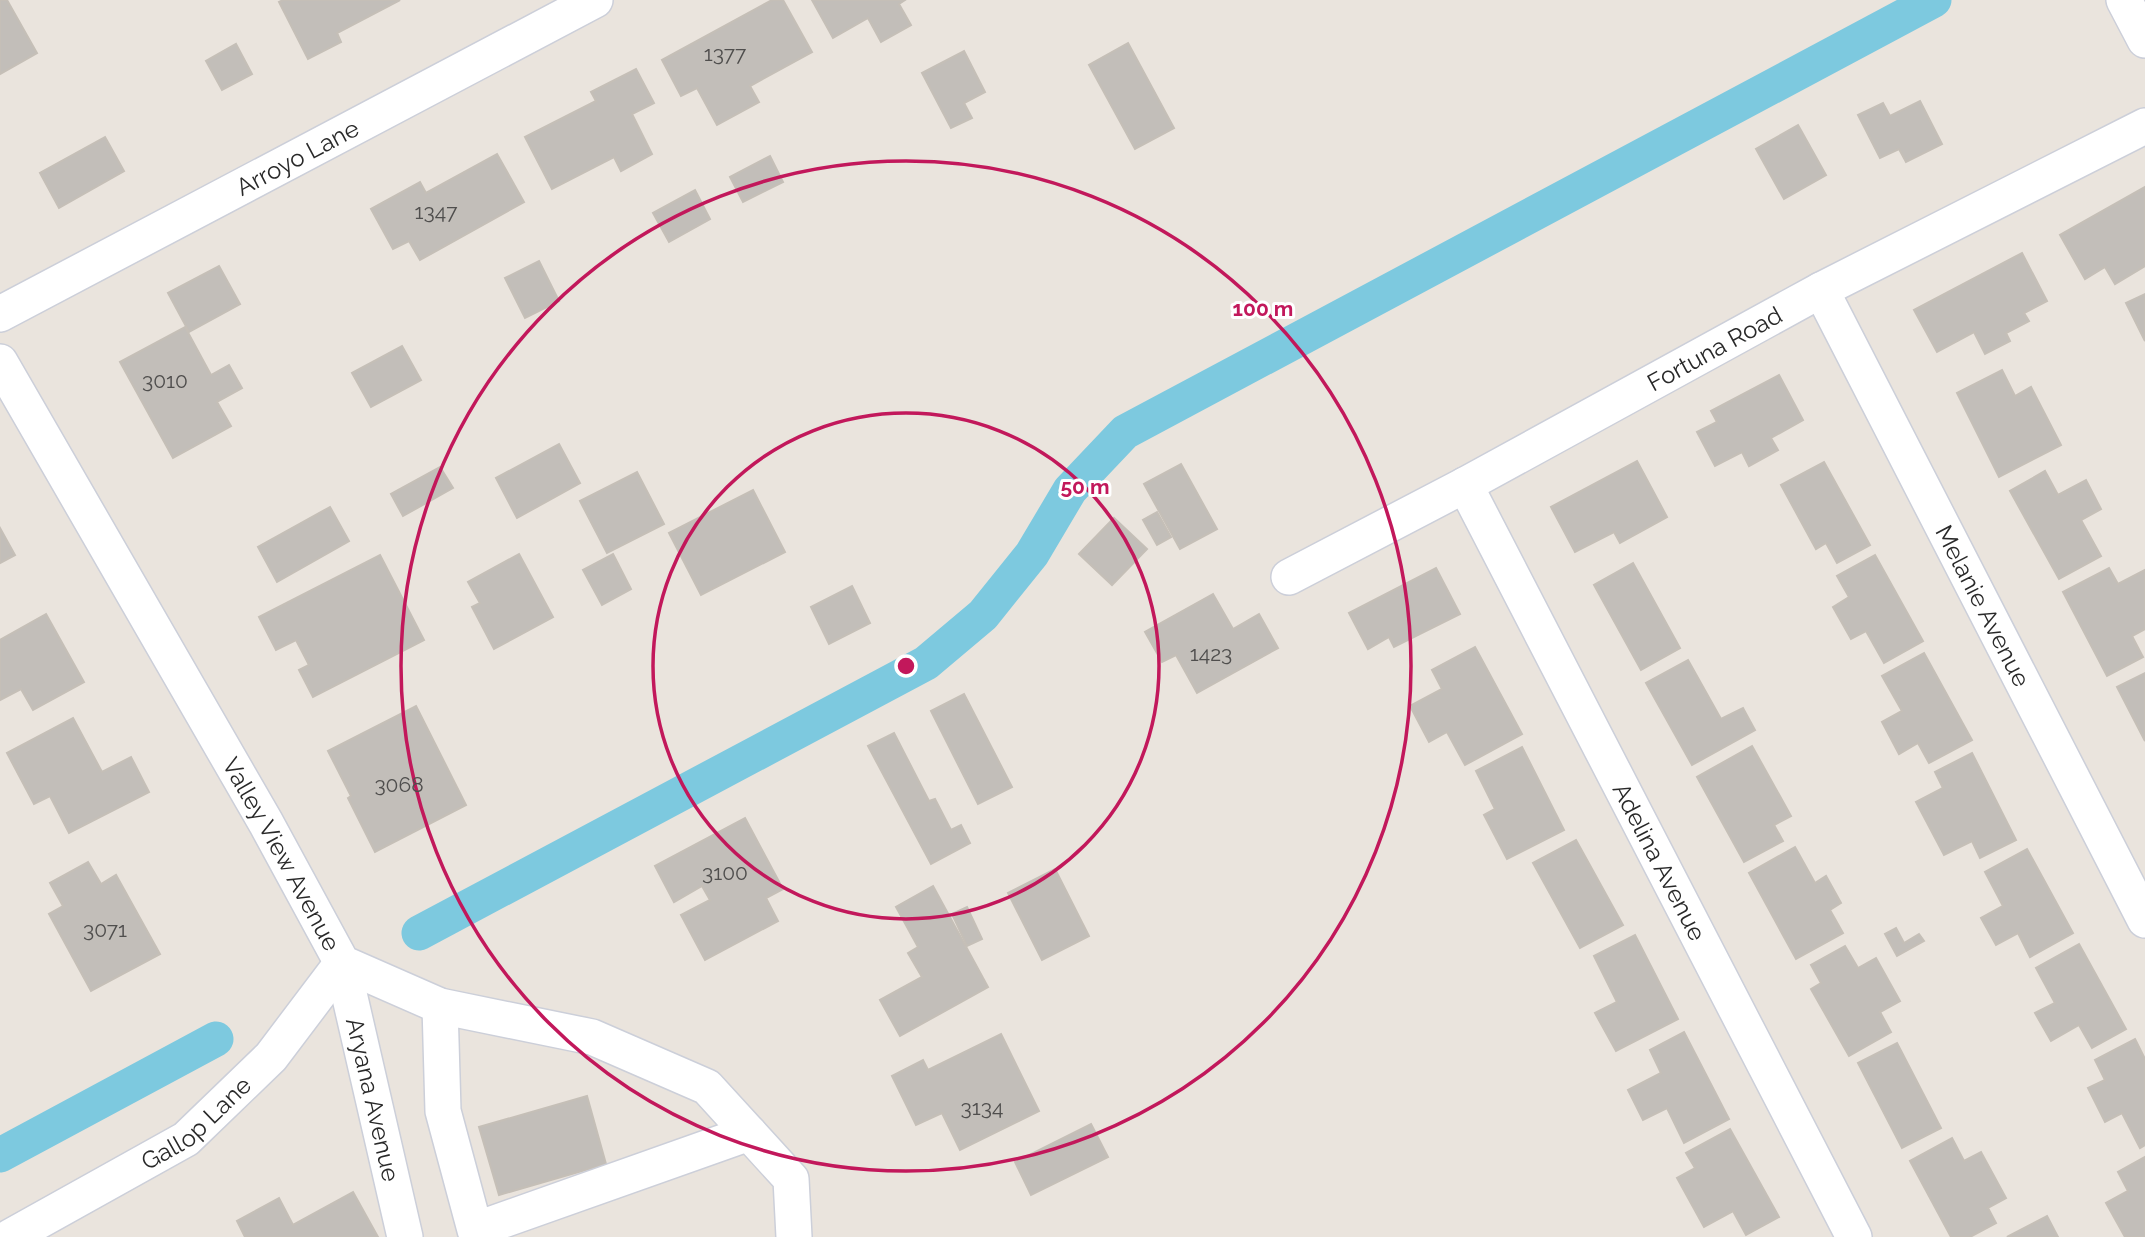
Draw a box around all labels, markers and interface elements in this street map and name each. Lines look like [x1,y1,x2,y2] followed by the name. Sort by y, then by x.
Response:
[704,41,747,66] house number: 1377
[231,113,363,201] street label: Arroyo Lane
[415,199,458,224] house number: 1347
[1233,296,1293,321] text: 100 m
[1642,300,1787,397] street label: Fortuna Road
[142,368,188,393] house number: 3010
[1060,474,1110,499] text: 50 m
[1930,520,2037,691] street label: Melanie Avenue
[1190,641,1232,666] house number: 1423
[894,654,918,678] centre of rings
[217,752,347,956] street label: Valley View Avenue
[374,772,424,797] house number: 3068
[1607,778,1713,945] street label: Adelina Avenue
[702,860,748,885] house number: 3100
[83,917,127,942] house number: 3071
[341,1015,406,1184] street label: Aryana Avenue
[136,1070,257,1176] street label: Gallop Lane
[961,1095,1003,1120] house number: 3134

